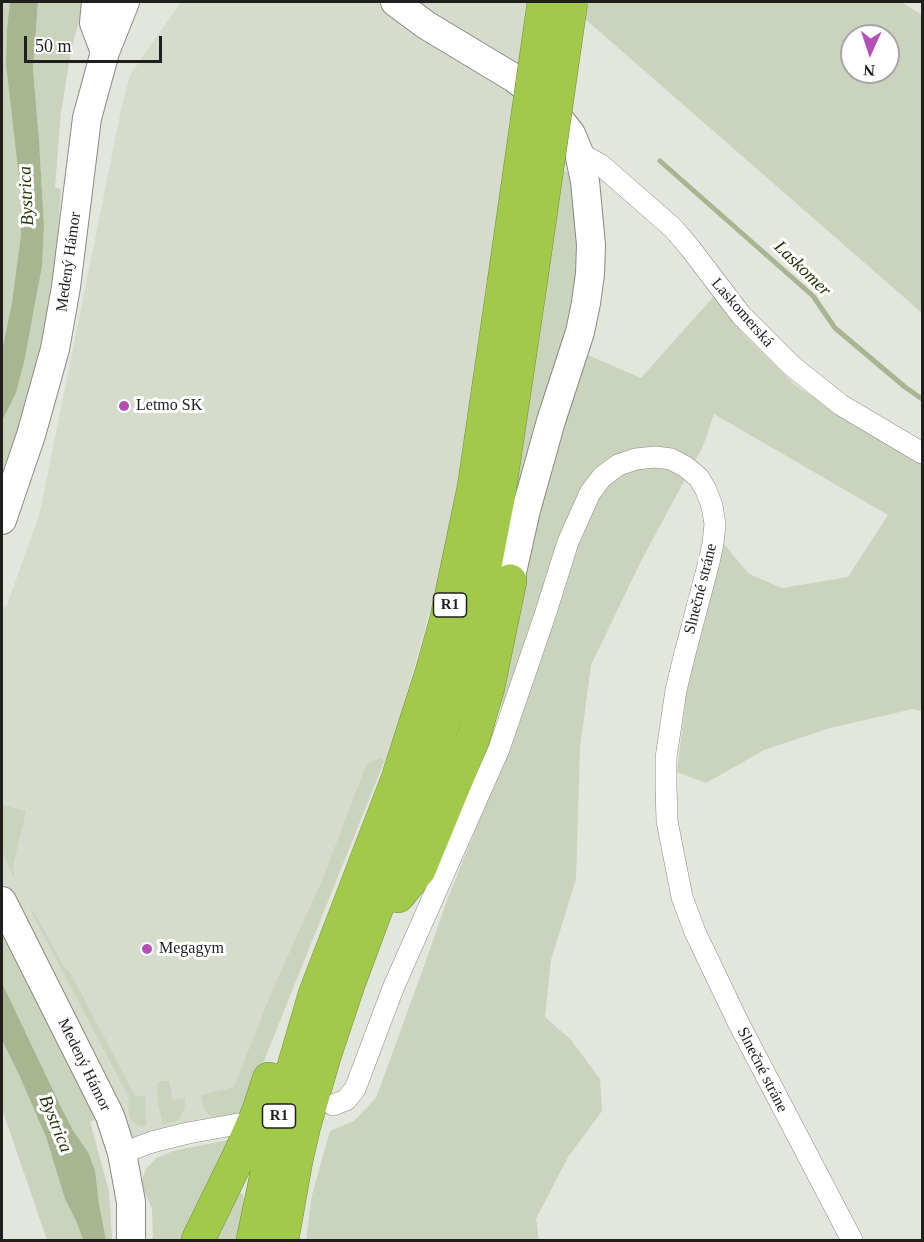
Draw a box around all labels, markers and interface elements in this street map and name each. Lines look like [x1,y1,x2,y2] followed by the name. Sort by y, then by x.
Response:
[27,24,165,62] scale bar
[840,24,900,84] north arrow
[35,36,72,56] text: 50 m
[863,62,875,79] text: N
[15,165,39,227] water label: Bystrica
[52,211,86,313] street label: Medený Hámor
[769,237,835,301] water label: Laskomer
[707,275,777,351] street label: Laskomerská
[136,396,202,416] place label: Letmo SK
[117,399,131,413] marker: Letmo SK
[680,542,722,636] street label: Slnečné stráne
[434,593,466,617] road number: R1
[159,939,224,959] place label: Megagym
[140,942,154,956] marker: Megagym
[53,1015,115,1115] street label: Medený Hámor
[732,1024,792,1116] street label: Slnečné stráne
[34,1092,76,1156] water label: Bystrica
[262,1104,296,1128] road number: R1

